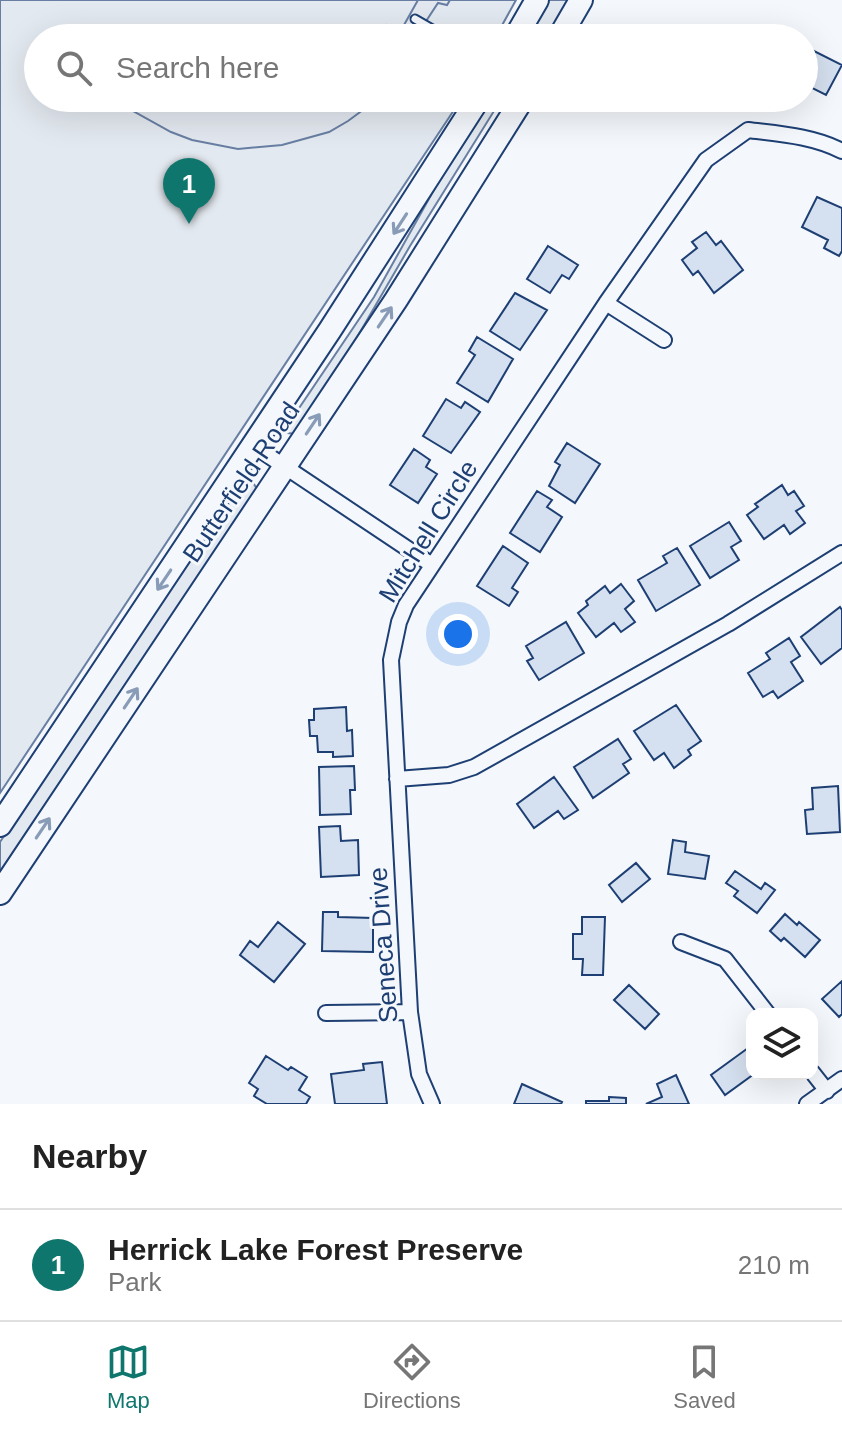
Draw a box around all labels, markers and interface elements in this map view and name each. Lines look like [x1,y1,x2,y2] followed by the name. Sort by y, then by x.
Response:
[24,24,818,112] search box
[52,46,96,90] icon: search
[116,51,279,84] text: Search here
[163,158,215,224] pin: 1
[391,212,407,235] one-way arrow
[376,307,393,329] one-way arrow
[176,396,306,568] street label: Butterfield Road
[305,414,322,436] one-way arrow
[372,454,484,608] street label: Mitchell Circle
[155,569,172,591] one-way arrow
[438,614,478,654] your location
[123,687,139,709] one-way arrow
[35,818,52,840] one-way arrow
[363,866,403,1024] street label: Seneca Drive
[746,1008,818,1080] map controls
[746,1008,818,1080] button: layers
[32,1137,147,1175] text: Nearby
[108,1233,523,1266] text: Herrick Lake Forest Preserve
[51,1250,65,1280] text: 1
[738,1250,810,1280] text: 210 m
[108,1267,161,1297] text: Park
[106,1340,150,1414] tab: Map
[363,1340,461,1414] tab: Directions
[673,1340,736,1414] tab: Saved

